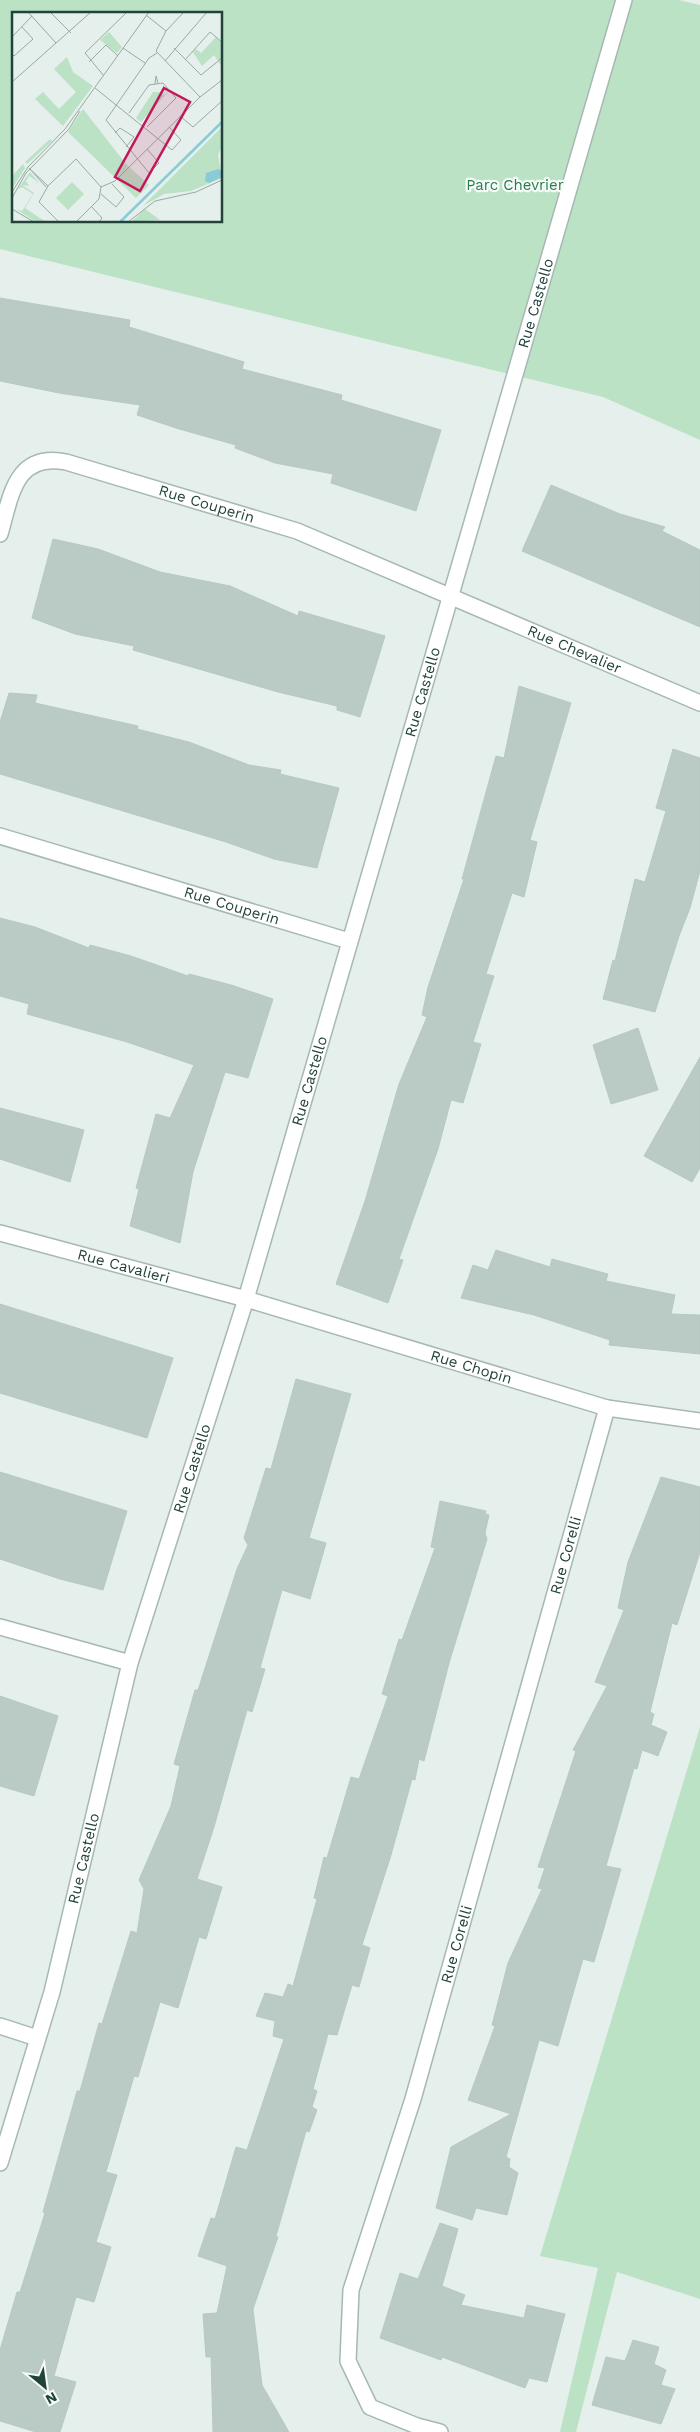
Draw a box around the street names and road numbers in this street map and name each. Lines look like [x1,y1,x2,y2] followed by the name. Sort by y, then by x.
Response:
[514,256,557,350] street label: Rue Castello
[157,481,257,527] street label: Rue Couperin
[525,621,624,677] street label: Rue Chevalier
[401,645,444,739] street label: Rue Castello
[182,883,282,929] street label: Rue Couperin
[288,1034,331,1128] street label: Rue Castello
[75,1245,172,1287] street label: Rue Cavalieri
[428,1346,514,1388] street label: Rue Chopin
[169,1422,215,1515] street label: Rue Castello
[546,1514,585,1596] street label: Rue Corelli
[64,1811,103,1906] street label: Rue Castello
[437,1903,476,1985] street label: Rue Corelli

